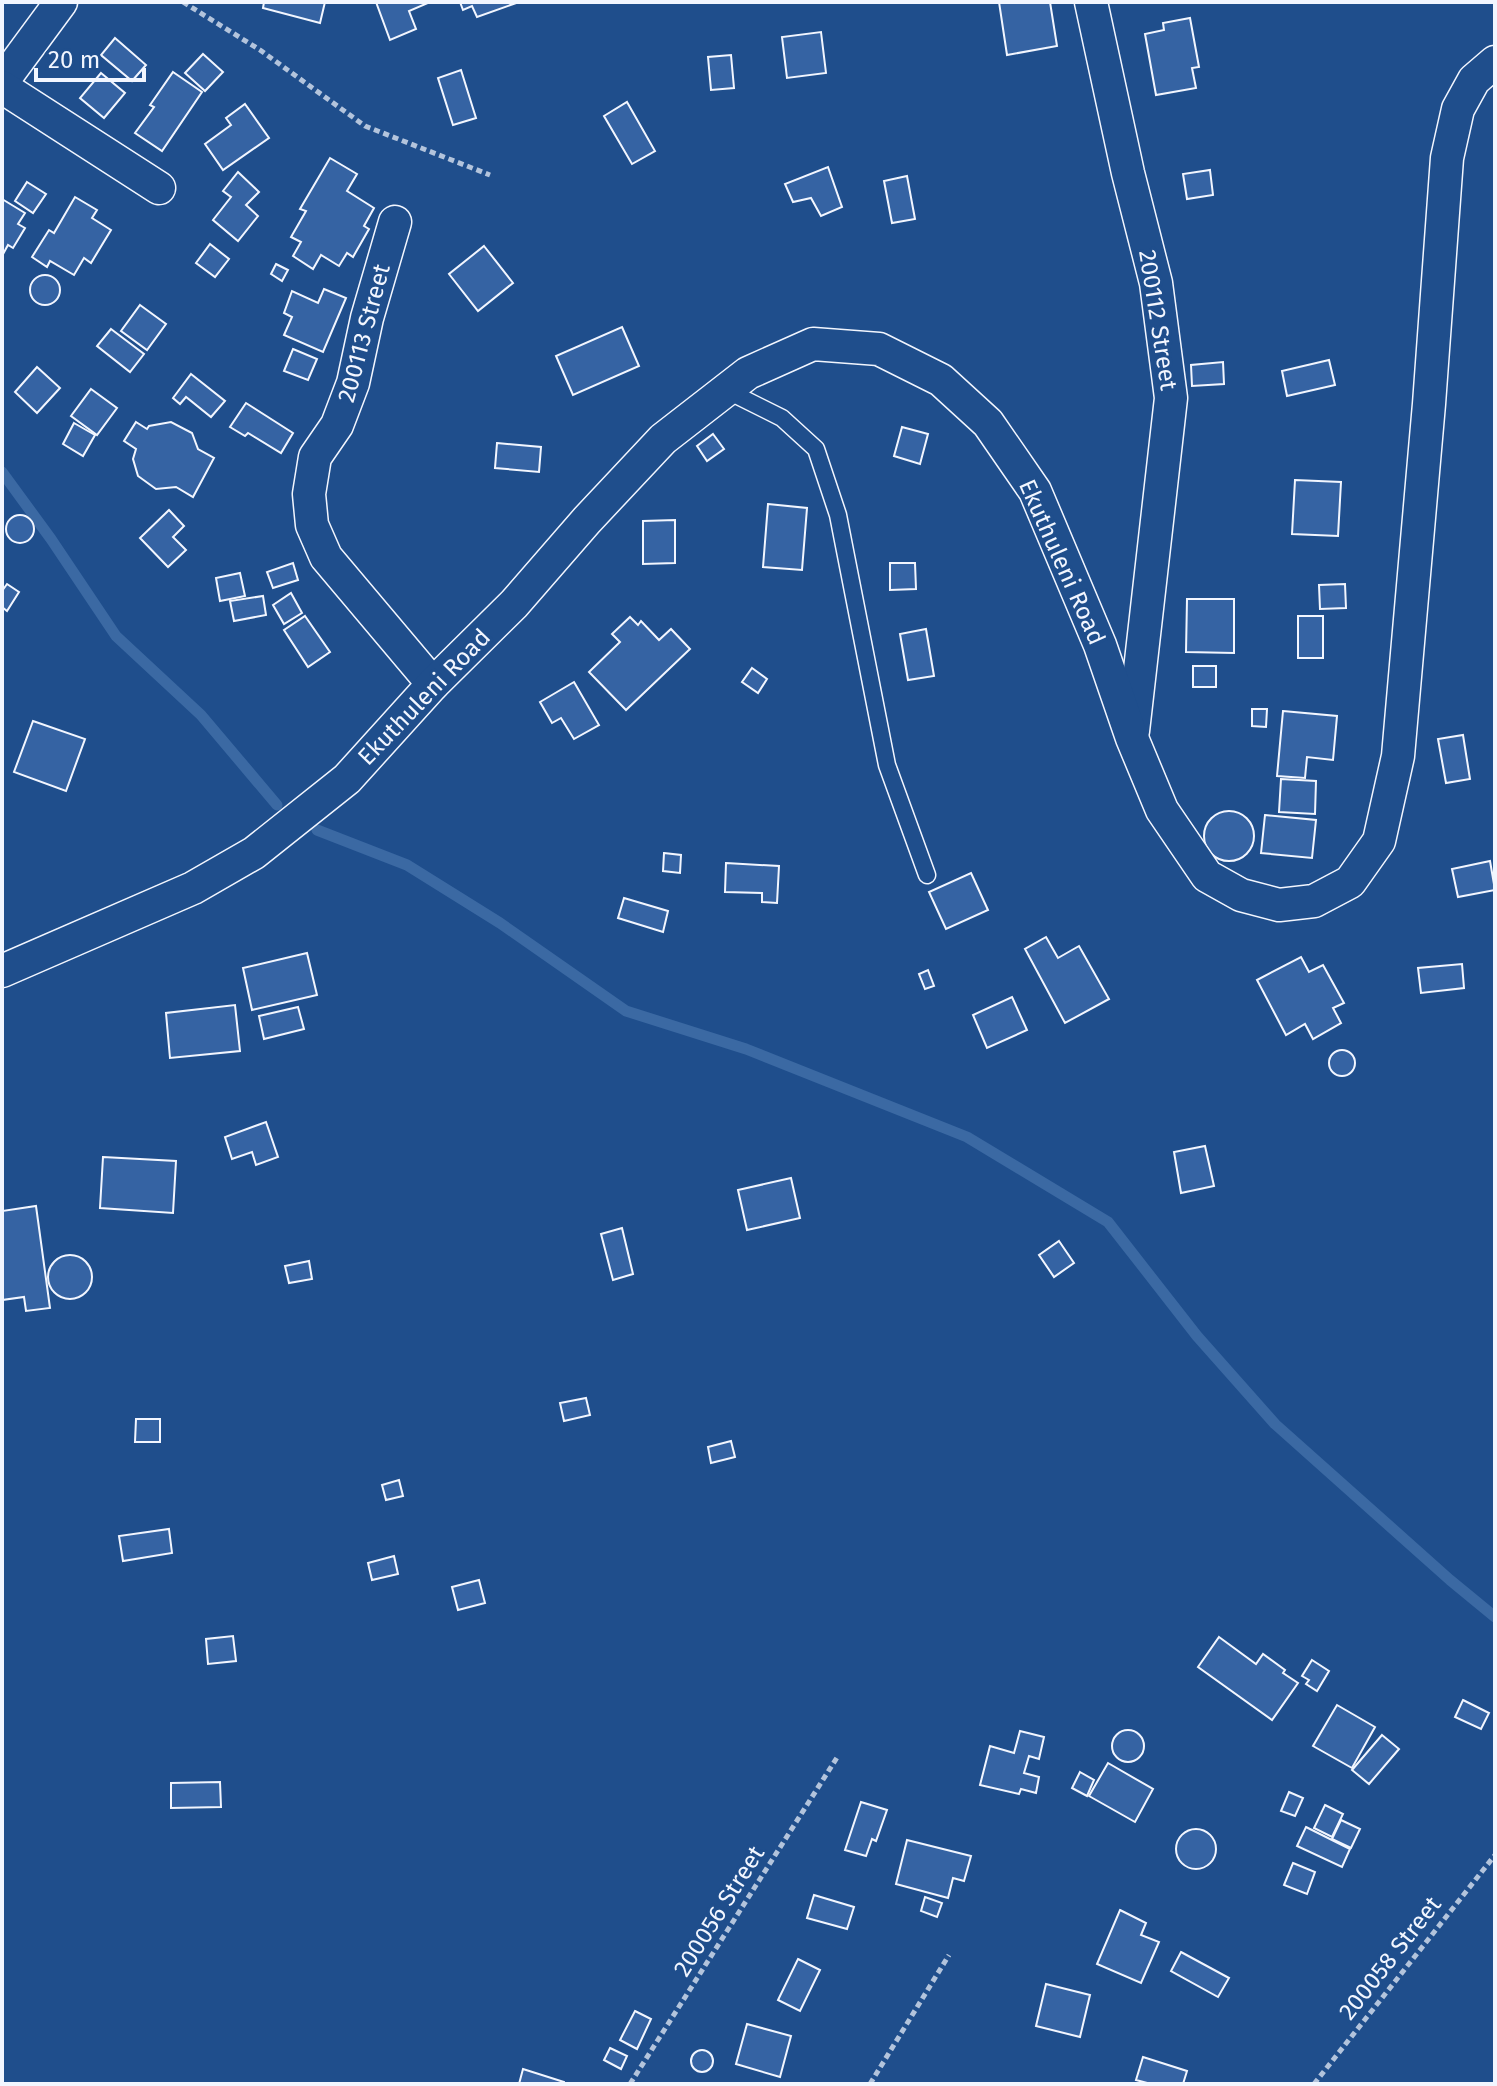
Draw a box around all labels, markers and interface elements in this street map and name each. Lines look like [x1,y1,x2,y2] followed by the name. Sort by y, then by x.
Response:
[36,32,144,82] scale bar
[48,46,100,74] text: 20 m
[1133,248,1183,393] street label: 200112 Street
[332,260,396,405] street label: 200113 Street
[1013,475,1111,649] street label: Ekuthuleni Road
[352,623,496,771] street label: Ekuthuleni Road
[668,1840,770,1981] street label: 200056 Street
[1333,1890,1447,2025] street label: 200058 Street

